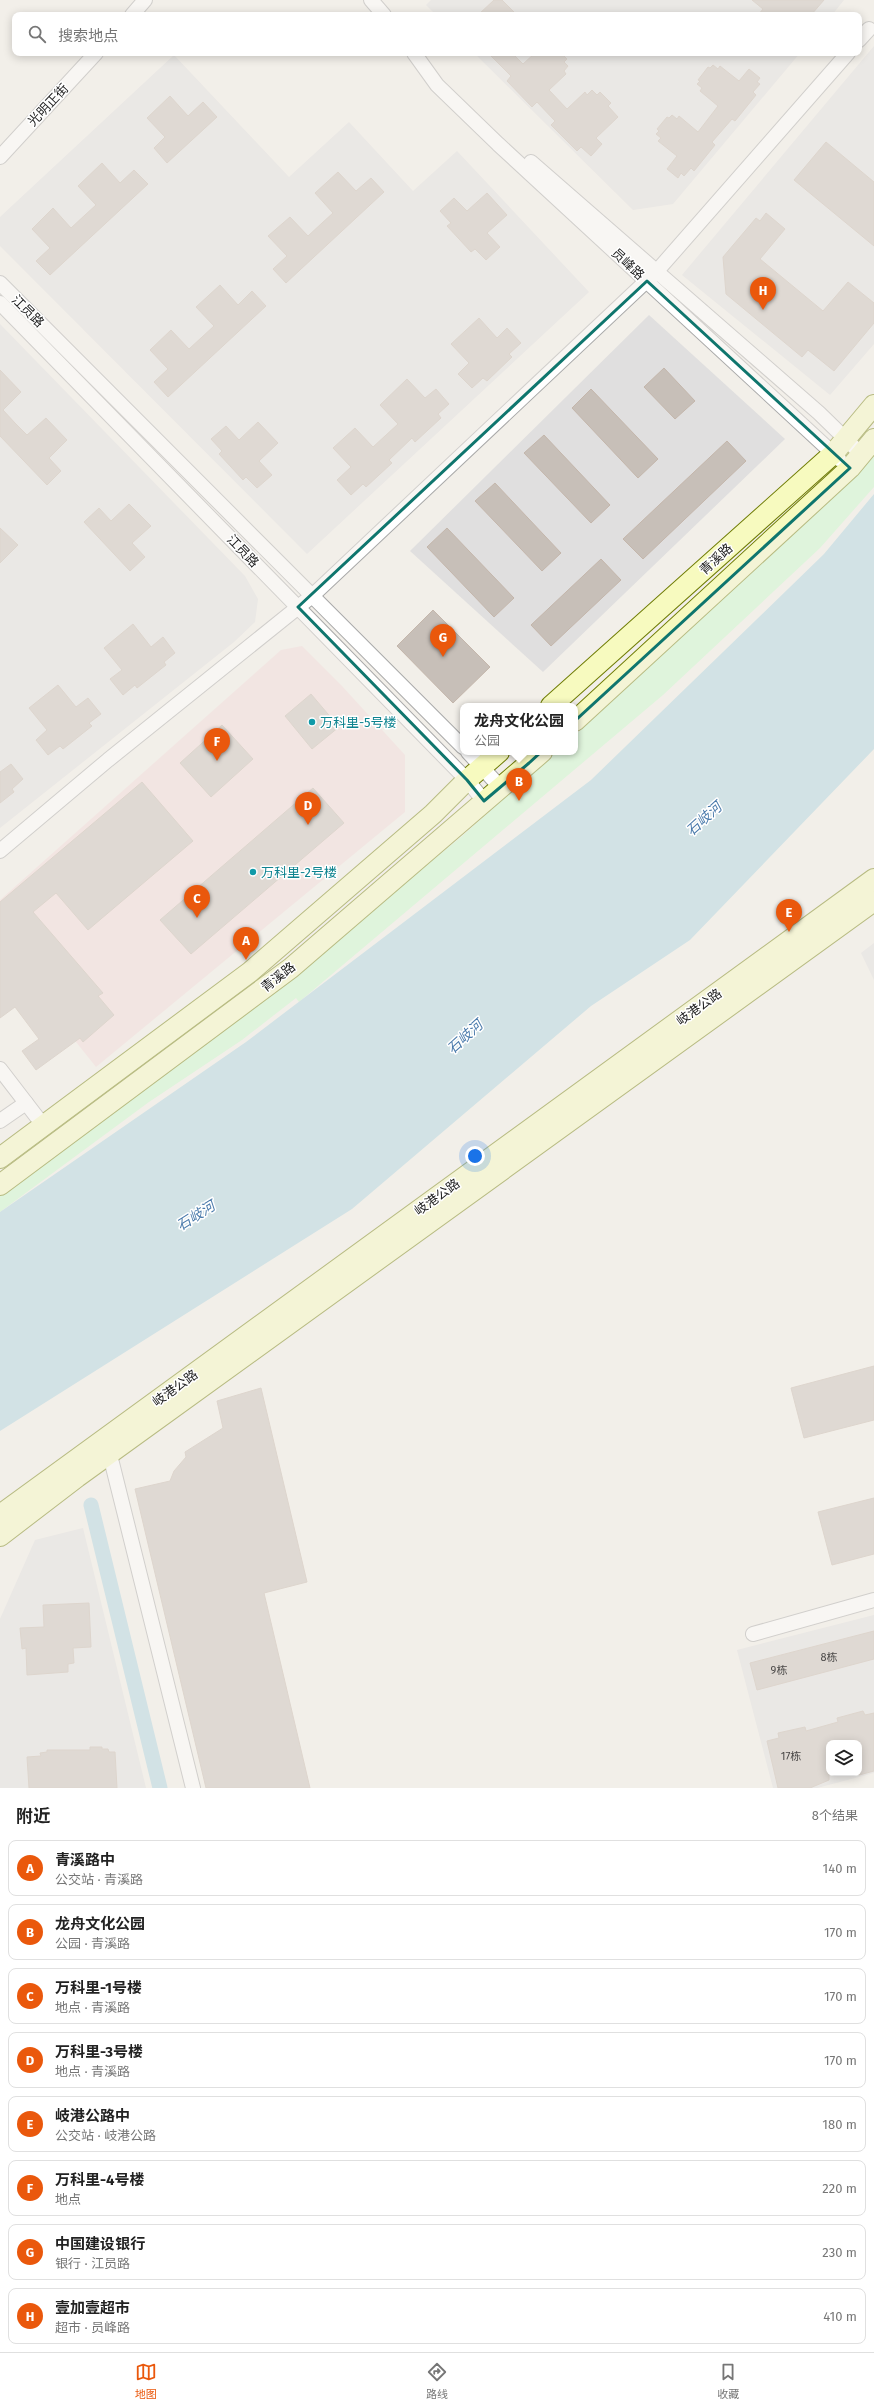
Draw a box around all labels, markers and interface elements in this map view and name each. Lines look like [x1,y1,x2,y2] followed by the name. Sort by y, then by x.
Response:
[12,12,862,56] search box
[26,23,48,45] icon: search
[58,27,118,45] text: 搜索地点
[25,81,71,129] street label: 光明正街
[609,245,647,283] street label: 员峰路
[750,277,776,310] pin: H
[9,292,47,330] street label: 江员路
[224,532,262,570] street label: 江员路
[696,540,736,578] street label: 青溪路
[430,624,456,657] pin: G
[460,703,578,755] popup
[474,712,564,730] text: 龙舟文化公园
[320,715,397,730] place label: 万科里-5号楼
[307,717,317,727] marker: 万科里-5号楼
[204,728,230,761] pin: F
[474,733,500,748] text: 公园
[506,768,532,801] pin: B
[295,792,321,825] pin: D
[683,797,728,839] water label: 石岐河
[261,865,337,880] place label: 万科里-2号楼
[248,867,258,877] marker: 万科里-2号楼
[184,885,210,918] pin: C
[776,899,802,932] pin: E
[233,927,259,960] pin: A
[258,959,298,995] street label: 青溪路
[674,986,724,1028] street label: 岐港公路
[444,1015,489,1057] water label: 石岐河
[465,1146,485,1166] your location
[412,1176,462,1218] street label: 岐港公路
[174,1196,221,1234] water label: 石岐河
[150,1367,200,1409] street label: 岐港公路
[820,1651,838,1664] house number: 8栋
[771,1664,787,1677] house number: 9栋
[826,1740,862,1776] map controls
[826,1740,862,1776] button: layers
[781,1750,801,1763] house number: 17栋
[16,1806,50,1827] text: 附近
[812,1808,858,1823] text: 8个结果
[55,1851,115,1869] text: 青溪路中
[26,1861,34,1876] text: A
[823,1861,857,1876] text: 140 m
[55,1872,143,1887] text: 公交站 · 青溪路
[55,1915,145,1933] text: 龙舟文化公园
[26,1925,34,1940] text: B
[824,1925,857,1940] text: 170 m
[55,1936,130,1951] text: 公园 · 青溪路
[55,1979,142,1997] text: 万科里-1号楼
[26,1989,34,2004] text: C
[824,1989,857,2004] text: 170 m
[55,2000,130,2015] text: 地点 · 青溪路
[55,2043,143,2061] text: 万科里-3号楼
[26,2053,34,2068] text: D
[824,2053,857,2068] text: 170 m
[55,2064,130,2079] text: 地点 · 青溪路
[55,2107,130,2125] text: 岐港公路中
[27,2117,33,2132] text: E
[822,2117,857,2132] text: 180 m
[55,2128,156,2143] text: 公交站 · 岐港公路
[55,2171,144,2189] text: 万科里-4号楼
[27,2181,33,2196] text: F
[822,2181,857,2196] text: 220 m
[55,2192,81,2207] text: 地点
[55,2235,145,2253] text: 中国建设银行
[26,2245,34,2260] text: G
[822,2245,857,2260] text: 230 m
[55,2256,130,2271] text: 银行 · 江员路
[55,2299,130,2317] text: 壹加壹超市
[26,2309,34,2324] text: H
[823,2309,857,2324] text: 410 m
[55,2320,130,2335] text: 超市 · 员峰路
[135,2361,157,2401] tab: 地图
[426,2361,448,2401] tab: 路线
[717,2361,739,2401] tab: 收藏

